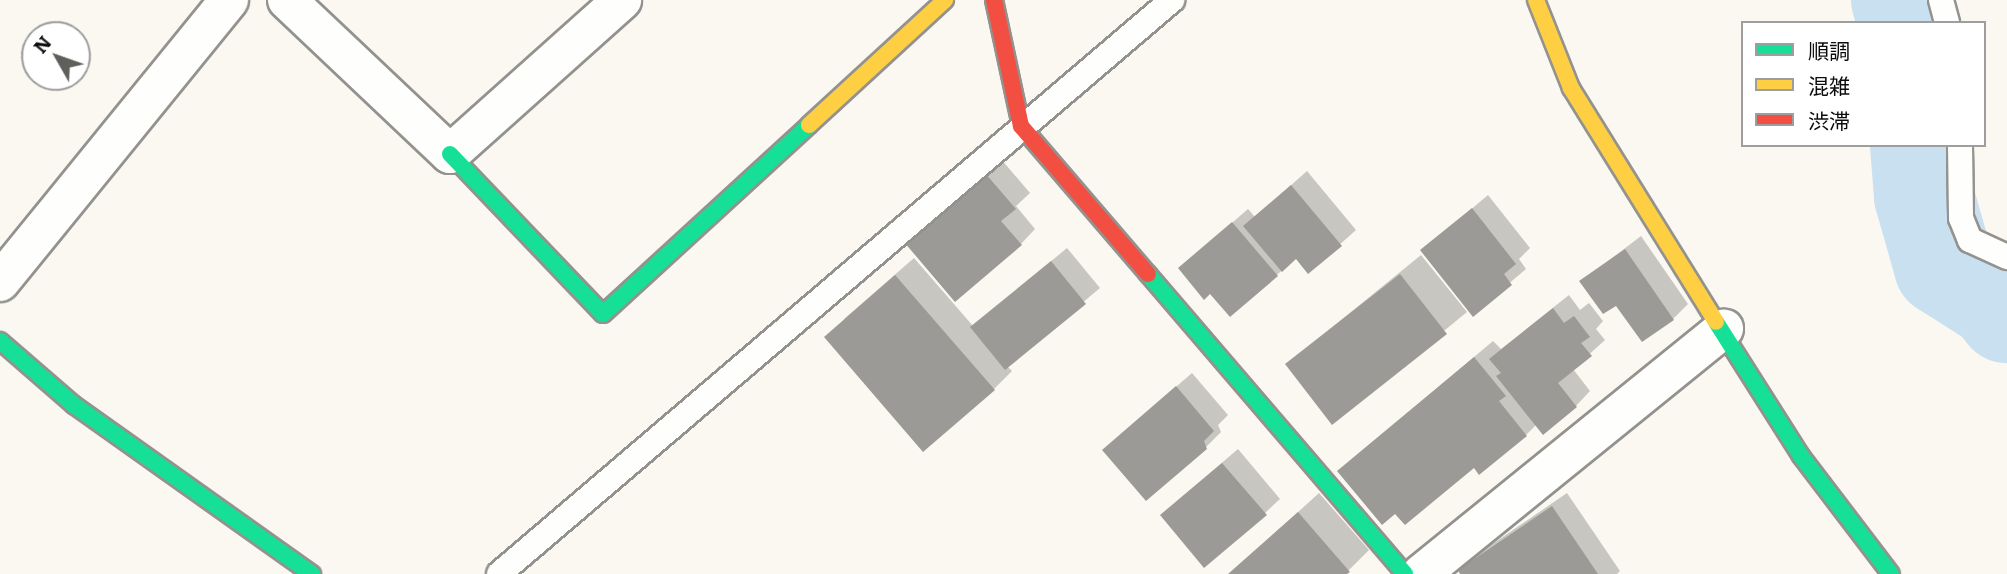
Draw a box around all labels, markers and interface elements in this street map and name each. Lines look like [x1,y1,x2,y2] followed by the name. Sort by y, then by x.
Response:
[21,21,91,91] north arrow
[1741,21,1986,147] legend
[26,29,57,59] text: N
[1808,34,1850,65] text: 順調
[1808,69,1850,100] text: 混雑
[1808,104,1850,135] text: 渋滞

